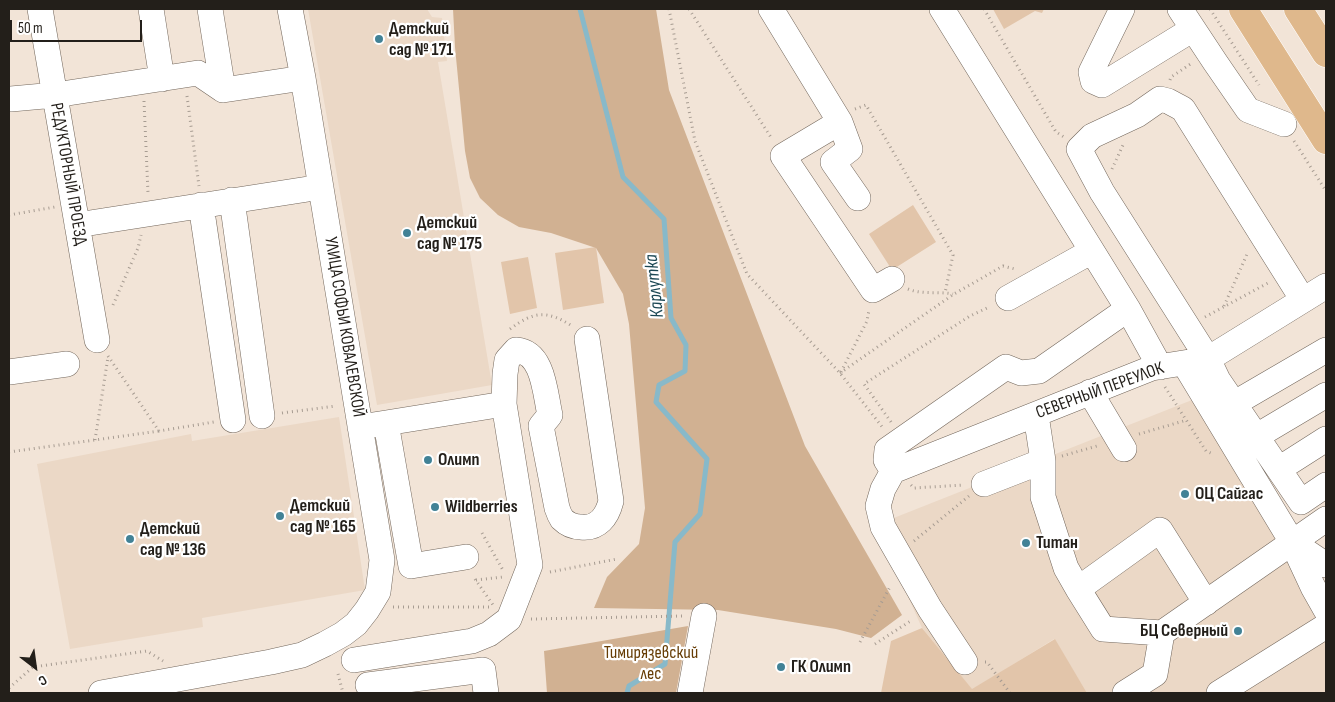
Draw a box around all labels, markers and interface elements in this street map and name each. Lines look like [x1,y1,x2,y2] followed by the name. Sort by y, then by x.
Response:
[12,10,145,42] scale bar
[389,18,453,60] place label: Детский сад № 171
[18,19,43,38] text: 50 m
[373,33,385,45] marker: Детский сад № 171
[45,101,91,247] street label: РЕДУКТОРНЫЙ ПРОЕЗД
[417,212,482,254] place label: Детский сад № 175
[401,227,413,239] marker: Детский сад № 175
[319,235,369,419] street label: УЛИЦА СОФЬИ КОВАЛЕВСКОЙ
[640,253,670,319] water label: Карлутка
[1033,358,1167,424] street label: СЕВЕРНЫЙ ПЕРЕУЛОК
[438,449,480,471] place label: Олимп
[422,454,434,466] marker: Олимп
[1195,483,1263,505] place label: ОЦ Сайгас
[1179,488,1191,500] marker: ОЦ Сайгас
[290,495,356,538] place label: Детский сад № 165
[445,496,518,518] place label: Wildberries
[429,501,441,513] marker: Wildberries
[274,510,286,522] marker: Детский сад № 165
[140,518,206,560] place label: Детский сад № 136
[1036,532,1078,554] place label: Титан
[124,533,136,545] marker: Детский сад № 136
[1020,537,1032,549] marker: Титан
[1140,620,1228,642] place label: БЦ Северный
[1232,625,1244,637] marker: БЦ Северный
[10,642,60,692] north arrow
[604,642,698,684] park label: Тимирязевский лес
[791,656,851,678] place label: ГК Олимп
[775,661,787,673] marker: ГК Олимп
[35,671,50,690] text: С

